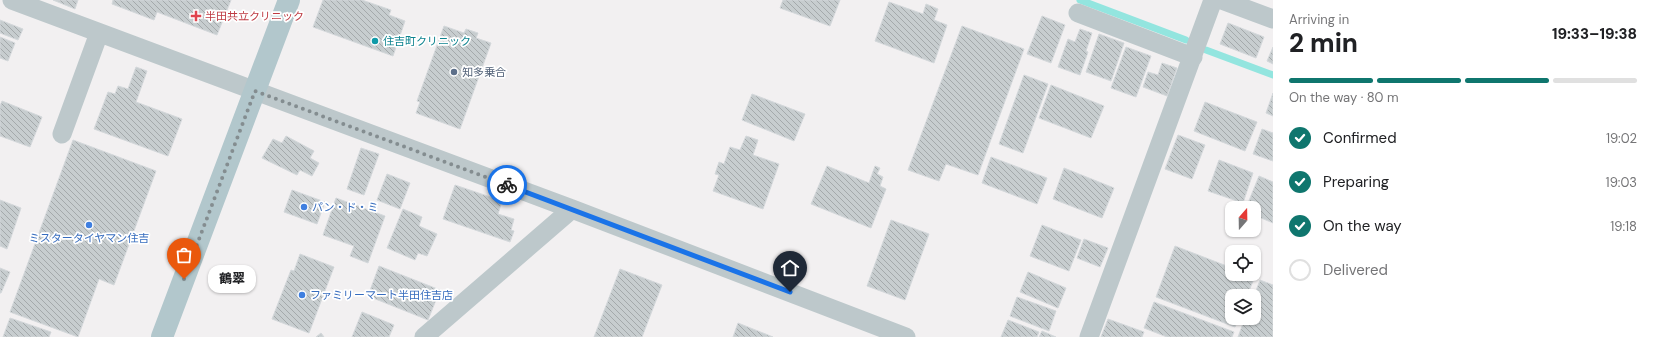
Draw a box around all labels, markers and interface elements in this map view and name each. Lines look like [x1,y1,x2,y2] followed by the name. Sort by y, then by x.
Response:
[205,9,304,23] place label: 半田共立クリニック
[190,10,202,22] marker: 半田共立クリニック
[1289,11,1349,28] text: Arriving in
[1552,24,1637,44] text: 19:33–19:38
[1289,26,1358,60] text: 2 min
[383,34,471,48] place label: 住吉町クリニック
[370,36,380,46] marker: 住吉町クリニック
[462,65,506,79] place label: 知多乗合
[449,67,459,77] marker: 知多乗合
[1289,89,1399,106] text: On the way · 80 m
[1289,127,1311,149] icon: check
[1323,128,1397,148] text: Confirmed
[1606,130,1637,147] text: 19:02
[487,165,527,205] courier
[1289,171,1311,193] icon: check
[1323,172,1389,192] text: Preparing
[496,174,518,196] icon: bike
[1606,174,1637,191] text: 19:03
[312,200,379,214] place label: パン・ド・ミ
[1225,201,1261,237] north arrow
[1225,201,1261,325] map controls
[299,202,309,212] marker: パン・ド・ミ
[1289,215,1311,237] icon: check
[1323,216,1402,236] text: On the way
[1610,218,1637,235] text: 19:18
[84,220,94,230] marker: ミスタータイヤマン住吉
[29,231,149,245] place label: ミスタータイヤマン住吉
[167,238,201,279] pin
[173,244,195,266] icon: bag
[1225,245,1261,281] button: locate
[773,251,807,292] pin
[779,257,801,279] icon: home
[1323,260,1388,280] text: Delivered
[208,265,256,293] callout: 鶴翠
[219,270,245,287] text: 鶴翠
[310,288,453,302] place label: ファミリーマート半田住吉店
[1225,289,1261,325] button: layers
[297,290,307,300] marker: ファミリーマート半田住吉店

